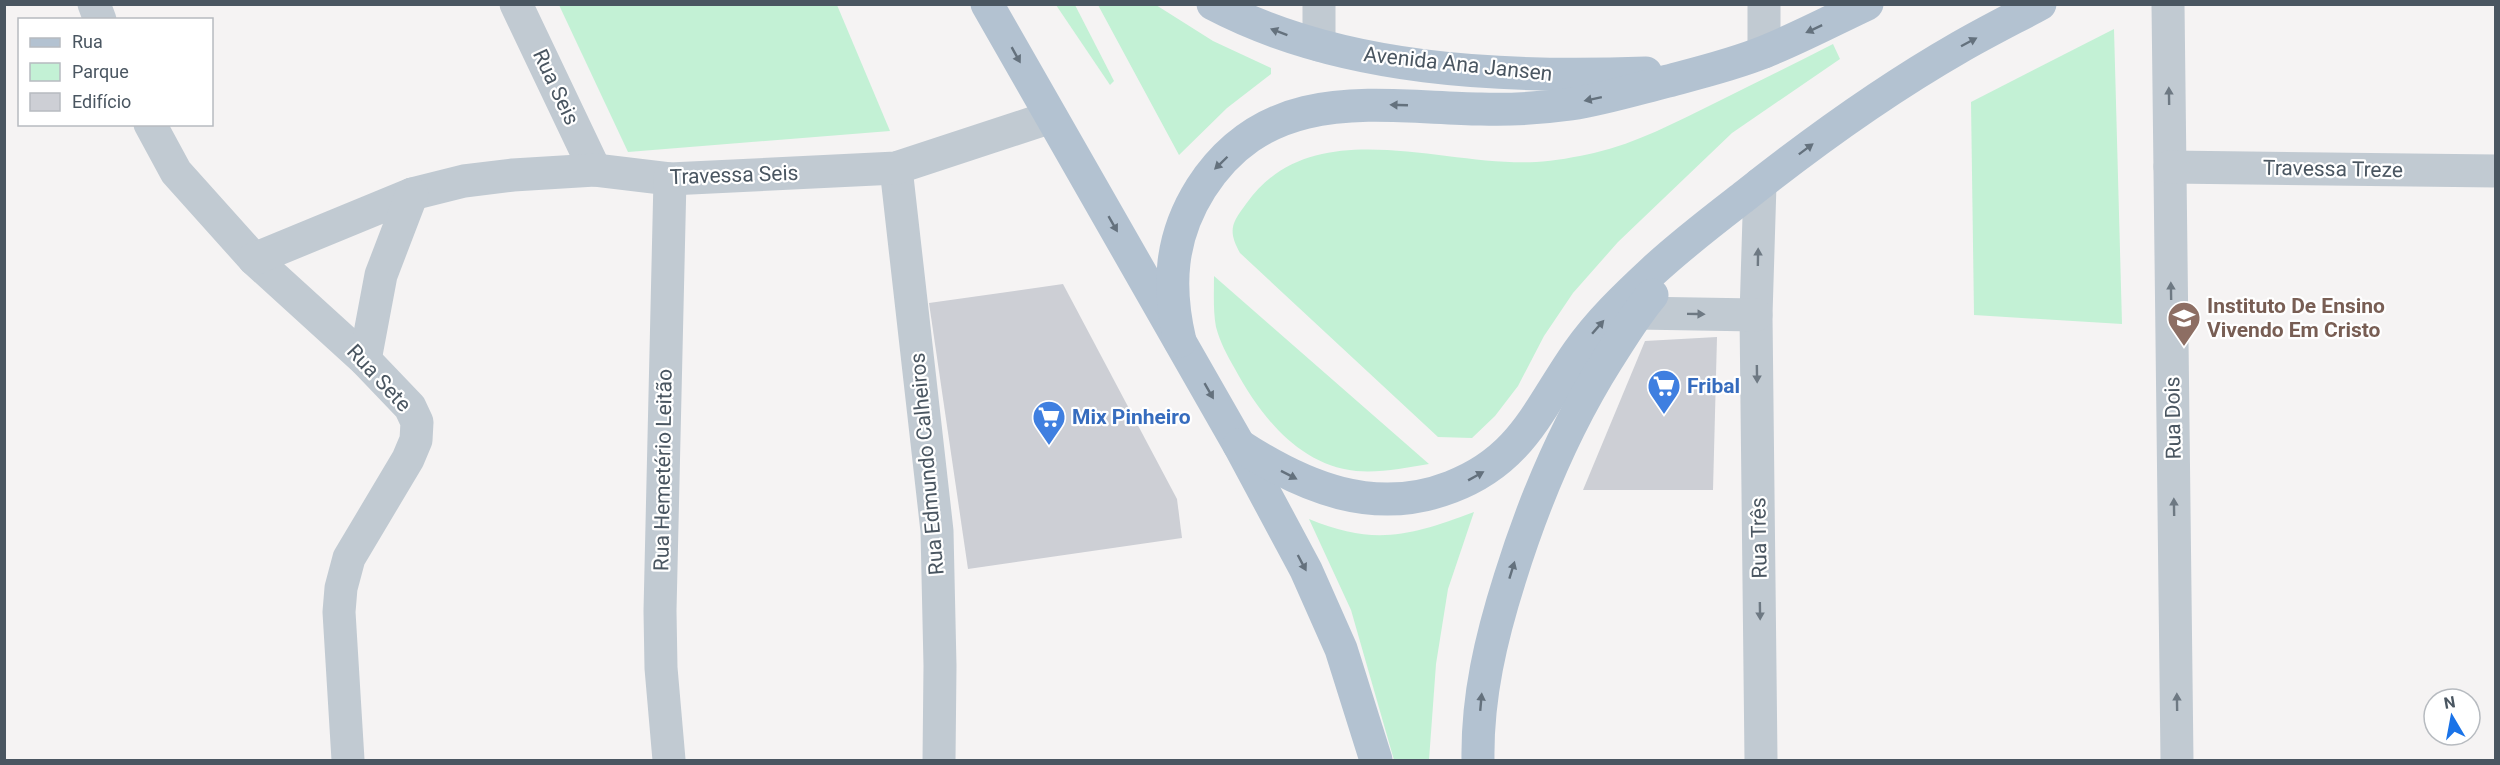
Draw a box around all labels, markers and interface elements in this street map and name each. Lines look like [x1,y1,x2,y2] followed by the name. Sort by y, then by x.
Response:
[18,18,213,126] legend
[1805,24,1822,33] one-way arrow
[1270,27,1288,37] one-way arrow
[72,31,103,52] text: Rua
[1961,37,1978,47] one-way arrow
[1362,42,1554,86] street label: Avenida Ana Jansen
[528,45,584,129] street label: Rua Seis
[1011,47,1021,64] one-way arrow
[72,61,129,82] text: Parque
[2164,87,2174,106] one-way arrow
[72,91,131,112] text: Edifício
[1584,95,1603,104] one-way arrow
[1390,101,1409,110] one-way arrow
[1798,143,1814,155] one-way arrow
[1213,156,1228,170] one-way arrow
[2263,156,2403,182] street label: Travessa Treze
[669,161,799,189] street label: Travessa Seis
[1108,216,1118,233] one-way arrow
[1753,247,1763,266] one-way arrow
[2166,282,2176,301] one-way arrow
[2207,294,2385,342] place label: Instituto De Ensino Vivendo Em Cristo
[2166,300,2202,347] school or university icon: Instituto De Ensino Vivendo Em Cristo
[1686,309,1705,319] one-way arrow
[1591,320,1604,335] one-way arrow
[342,340,416,416] street label: Rua Sete
[905,352,949,576] street label: Rua Edmundo Calheiros
[1752,364,1762,383] one-way arrow
[1646,368,1682,415] supermarket icon: Fribal
[649,369,677,571] street label: Rua Hemetério Leitão
[1687,374,1740,398] place label: Fribal
[2160,376,2186,460] street label: Rua Dois
[1203,383,1213,400] one-way arrow
[1031,399,1067,446] supermarket icon: Mix Pinheiro
[1072,405,1191,429] place label: Mix Pinheiro
[1281,470,1298,480] one-way arrow
[1468,470,1484,481] one-way arrow
[1746,497,1772,579] street label: Rua Três
[2169,498,2179,517] one-way arrow
[1297,554,1307,571] one-way arrow
[1508,560,1518,578] one-way arrow
[1755,601,1764,620] one-way arrow
[2422,687,2482,747] north arrow
[2442,692,2457,713] text: N
[1476,693,1486,712] one-way arrow
[2172,693,2182,712] one-way arrow

